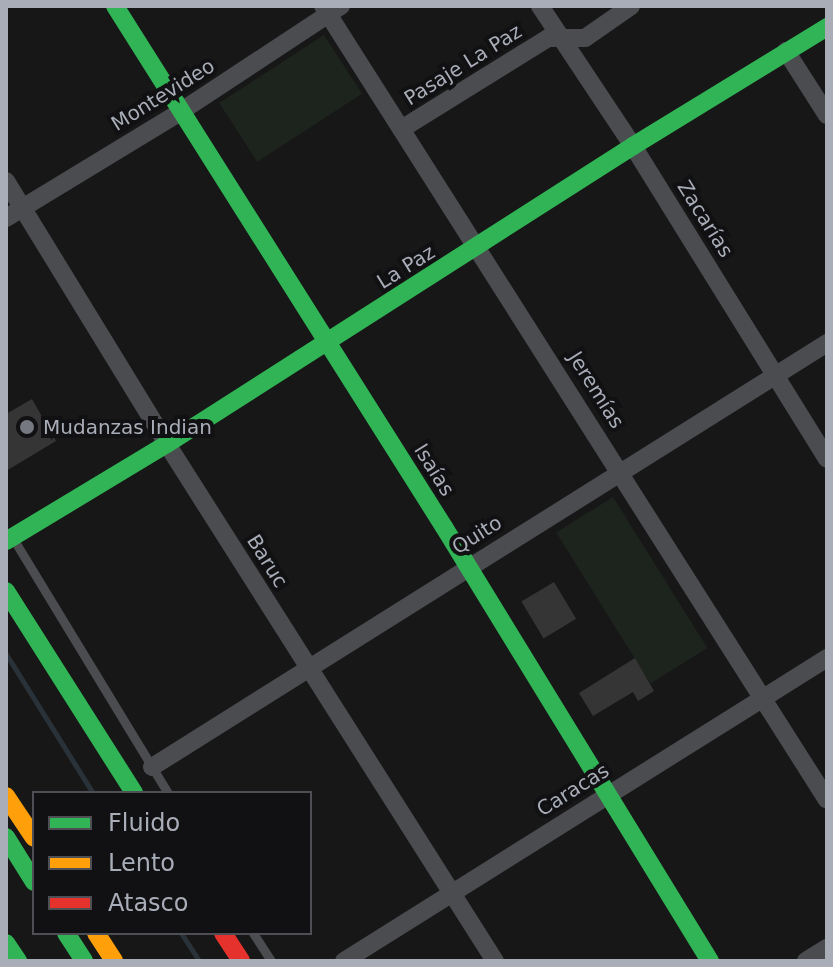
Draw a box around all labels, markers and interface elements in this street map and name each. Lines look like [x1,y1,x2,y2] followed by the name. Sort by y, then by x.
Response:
[400,19,526,111] street label: Pasaje La Paz
[107,54,219,136] street label: Montevideo
[672,176,738,262] street label: Zacarías
[373,240,439,294] street label: La Paz
[563,347,629,433] street label: Jeremías
[43,415,212,439] place label: Mudanzas Indian
[18,418,36,436] marker: Mudanzas Indian
[409,440,459,500] street label: Isaías
[448,511,506,559] street label: Quito
[241,530,293,592] street label: Baruc
[533,759,613,821] street label: Caracas
[32,791,312,935] legend
[108,809,180,837] text: Fluido
[108,849,175,877] text: Lento
[108,889,189,917] text: Atasco

